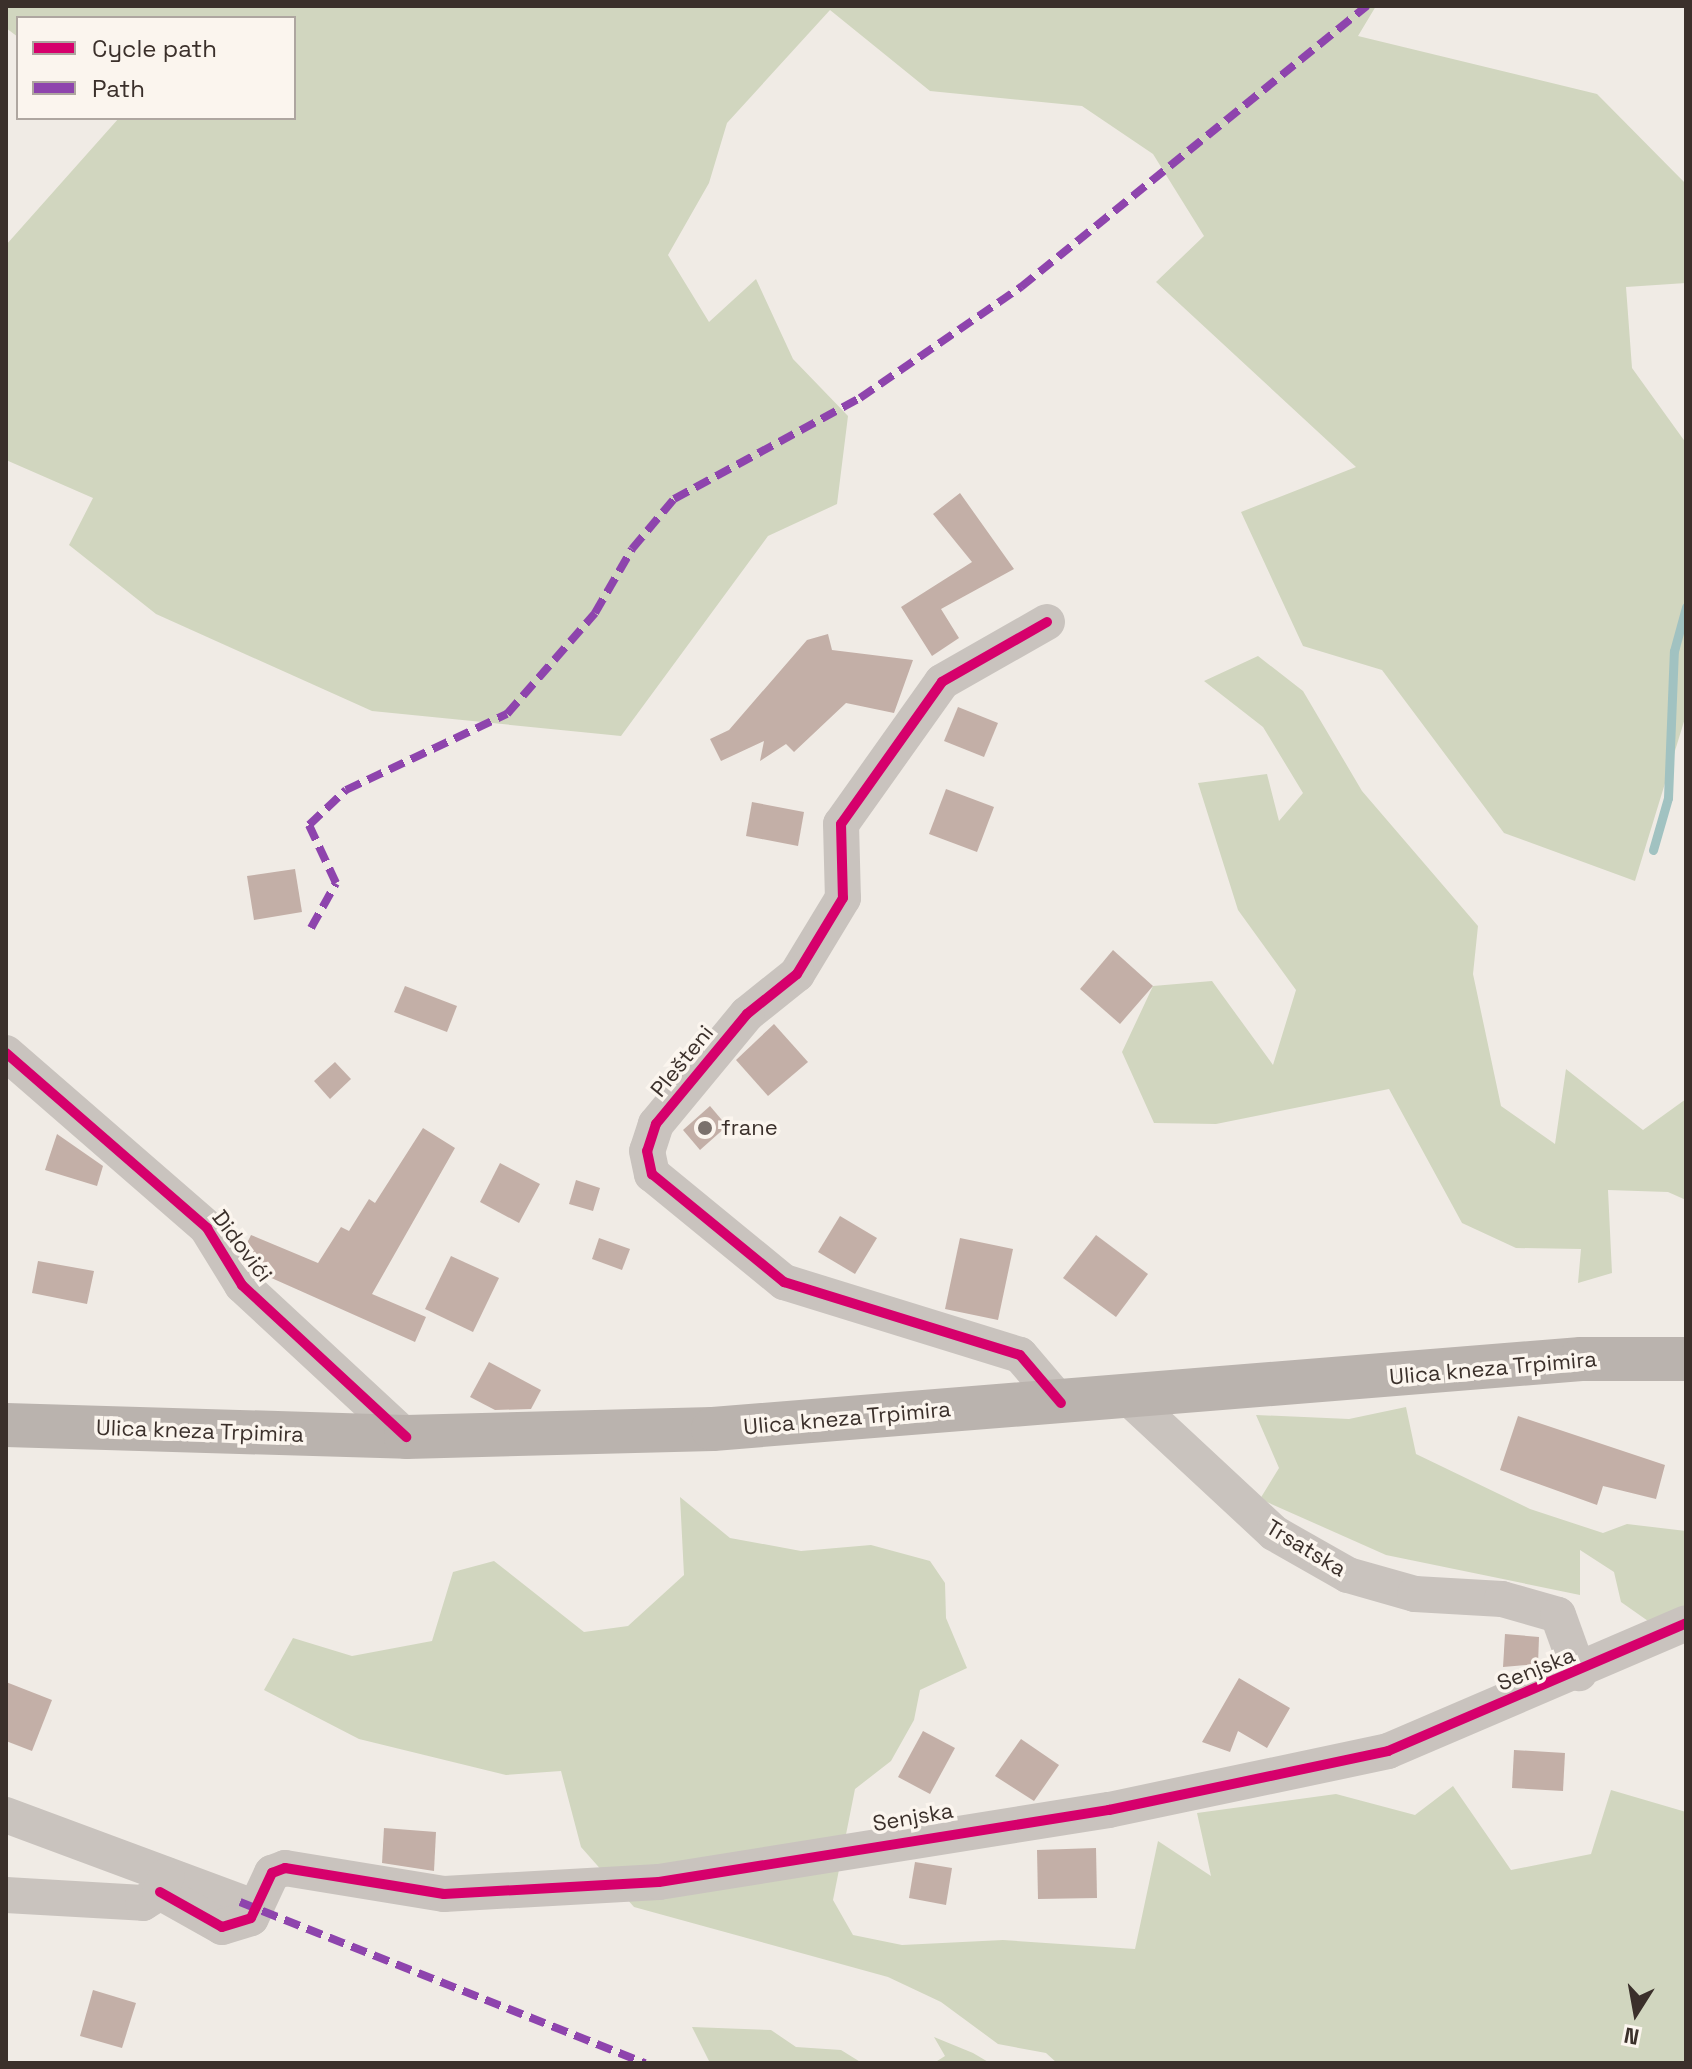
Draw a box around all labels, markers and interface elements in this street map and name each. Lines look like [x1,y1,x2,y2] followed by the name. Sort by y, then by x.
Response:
[16,16,296,120] legend
[92,33,217,64] text: Cycle path
[92,73,145,104] text: Path
[645,1020,719,1102] street label: Plešteni
[721,1115,778,1141] place label: frane
[696,1119,714,1137] marker: frane
[206,1205,278,1287] street label: Didovići
[1388,1346,1598,1390] street label: Ulica kneza Trpimira
[742,1396,952,1440] street label: Ulica kneza Trpimira
[95,1414,305,1448] street label: Ulica kneza Trpimira
[1261,1514,1351,1582] street label: Trsatska
[1493,1642,1579,1696] street label: Senjska
[871,1797,955,1837] street label: Senjska
[1596,1973,1676,2053] north arrow
[1622,2021,1641,2052] text: N

